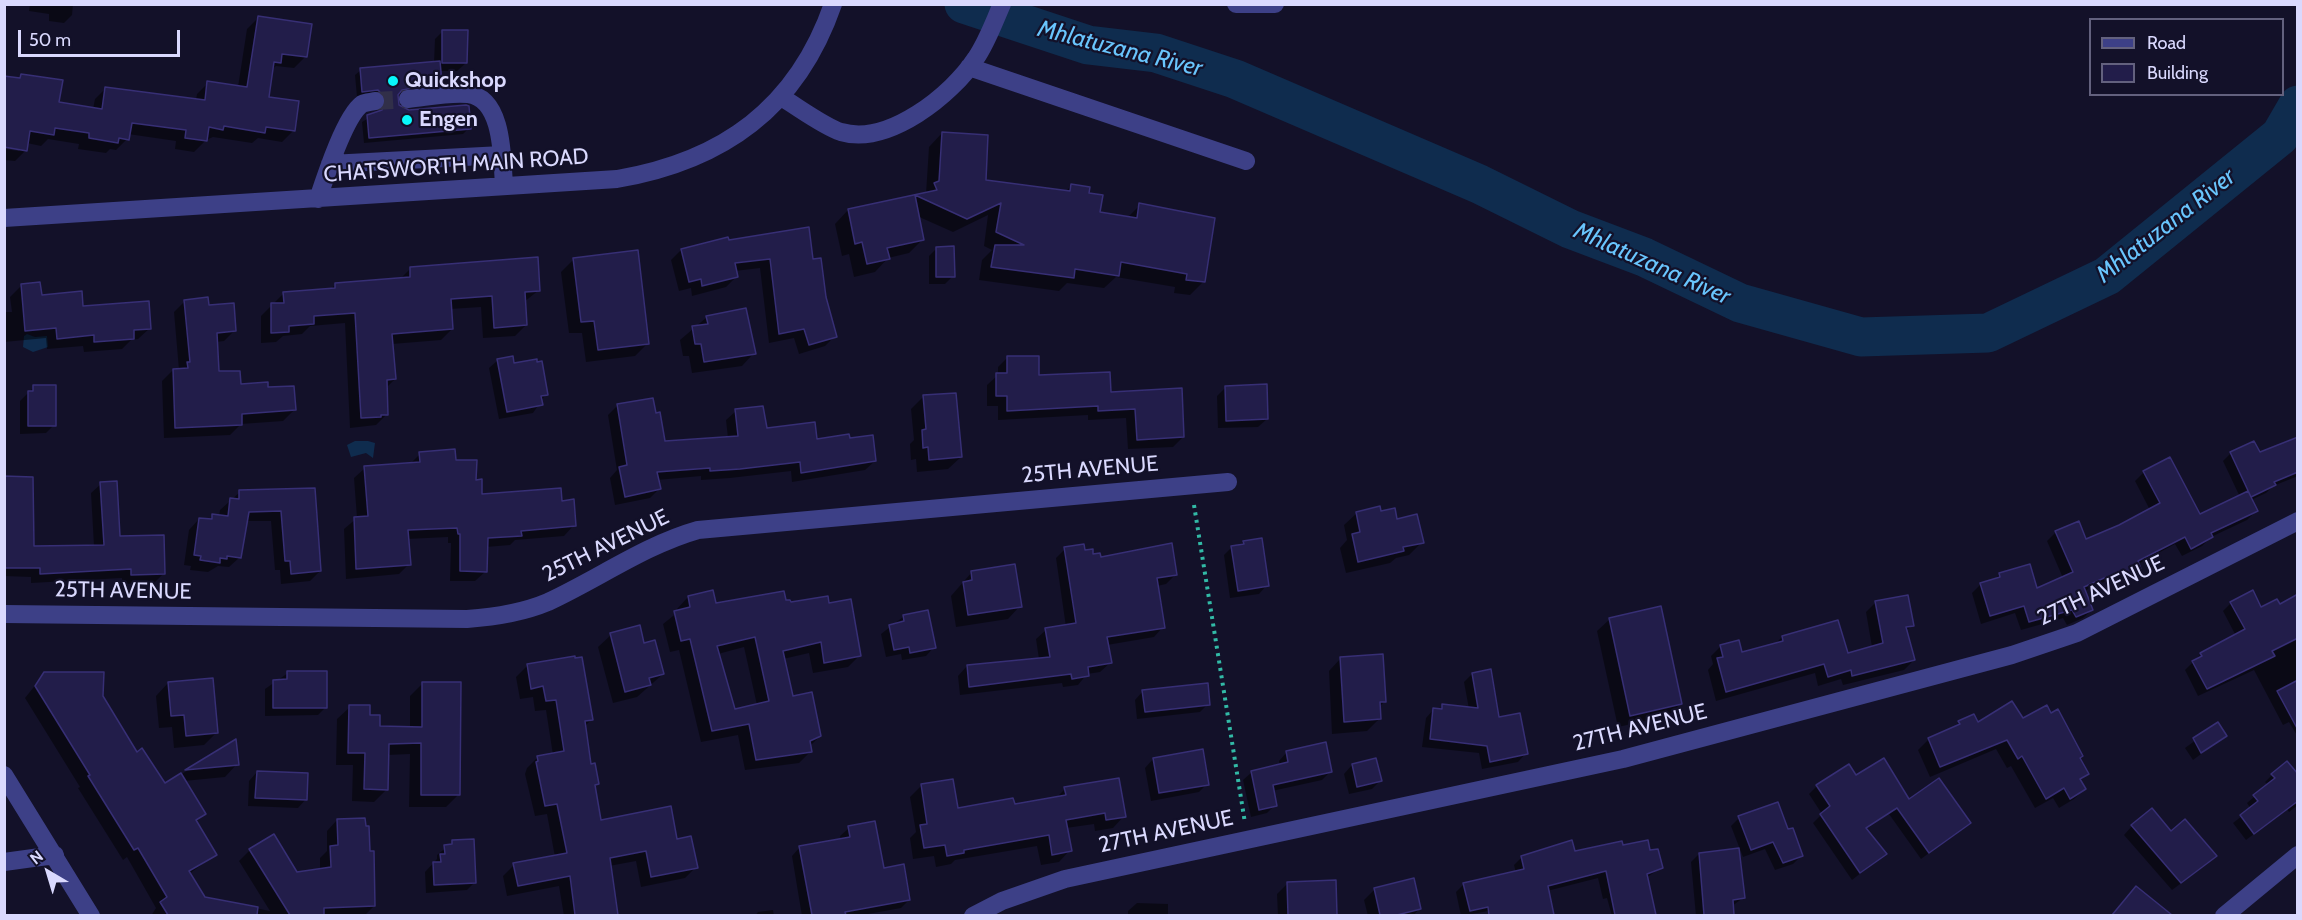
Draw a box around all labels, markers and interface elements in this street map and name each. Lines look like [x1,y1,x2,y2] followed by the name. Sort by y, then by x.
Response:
[1035,15,1205,83] water label: Mhlatuzana River
[21,18,183,56] scale bar
[2089,18,2284,96] legend
[29,29,71,51] text: 50 m
[2147,32,2186,54] text: Road
[2147,62,2208,84] text: Building
[405,68,506,94] place label: Quickshop
[386,74,400,88] marker: Quickshop
[419,107,478,133] place label: Engen
[400,113,414,127] marker: Engen
[323,144,589,188] street label: CHATSWORTH MAIN ROAD
[2091,163,2241,289] water label: Mhlatuzana River
[1569,217,1735,311] water label: Mhlatuzana River
[1020,451,1160,489] street label: 25TH AVENUE
[539,504,673,588] street label: 25TH AVENUE
[2033,550,2169,632] street label: 27TH AVENUE
[54,577,192,605] street label: 25TH AVENUE
[1570,699,1710,757] street label: 27TH AVENUE
[1096,805,1236,859] street label: 27TH AVENUE
[18,842,78,902] north arrow
[26,846,47,868] text: N

